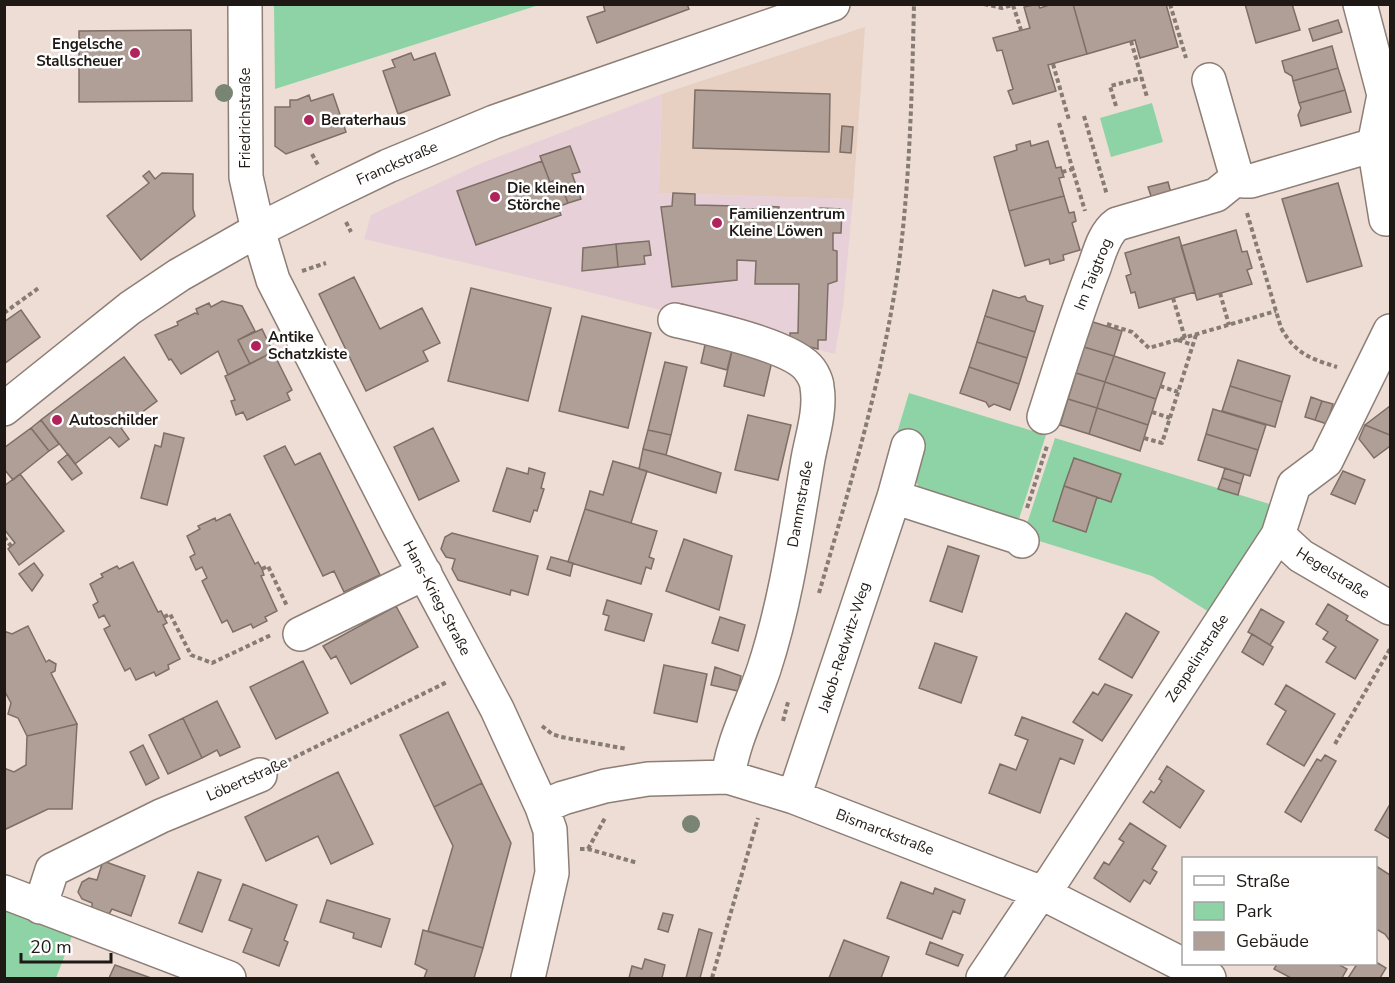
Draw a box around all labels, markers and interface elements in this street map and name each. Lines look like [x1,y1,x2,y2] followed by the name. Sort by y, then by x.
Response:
[36,34,123,71] place label: Engelsche Stallscheuer
[128,46,142,60] marker: Engelsche Stallscheuer
[235,68,255,168] street label: Friedrichstraße
[321,110,406,130] place label: Beraterhaus
[302,113,316,127] marker: Beraterhaus
[353,136,441,190] street label: Franckstraße
[507,178,585,215] place label: Die kleinen Störche
[488,190,502,204] marker: Die kleinen Störche
[729,204,845,241] place label: Familienzentrum Kleine Löwen
[710,216,724,230] marker: Familienzentrum Kleine Löwen
[1069,235,1117,313] street label: Im Taigtrog
[268,327,347,364] place label: Antike Schatzkiste
[249,339,263,353] marker: Antike Schatzkiste
[69,410,158,430] place label: Autoschilder
[50,413,64,427] marker: Autoschilder
[783,459,817,549] street label: Dammstraße
[398,537,476,659] street label: Hans-Krieg-Straße
[1292,542,1374,604] street label: Hegelstraße
[813,579,875,716] street label: Jakob-Redwitz-Weg
[1161,610,1233,706] street label: Zeppelinstraße
[203,752,291,806] street label: Löbertstraße
[833,804,937,860] street label: Bismarckstraße
[1182,857,1377,965] legend
[1236,869,1290,893] text: Straße
[1236,899,1273,923] text: Park
[21,926,111,964] scale bar
[1236,929,1309,953] text: Gebäude
[30,935,72,959] text: 20 m

